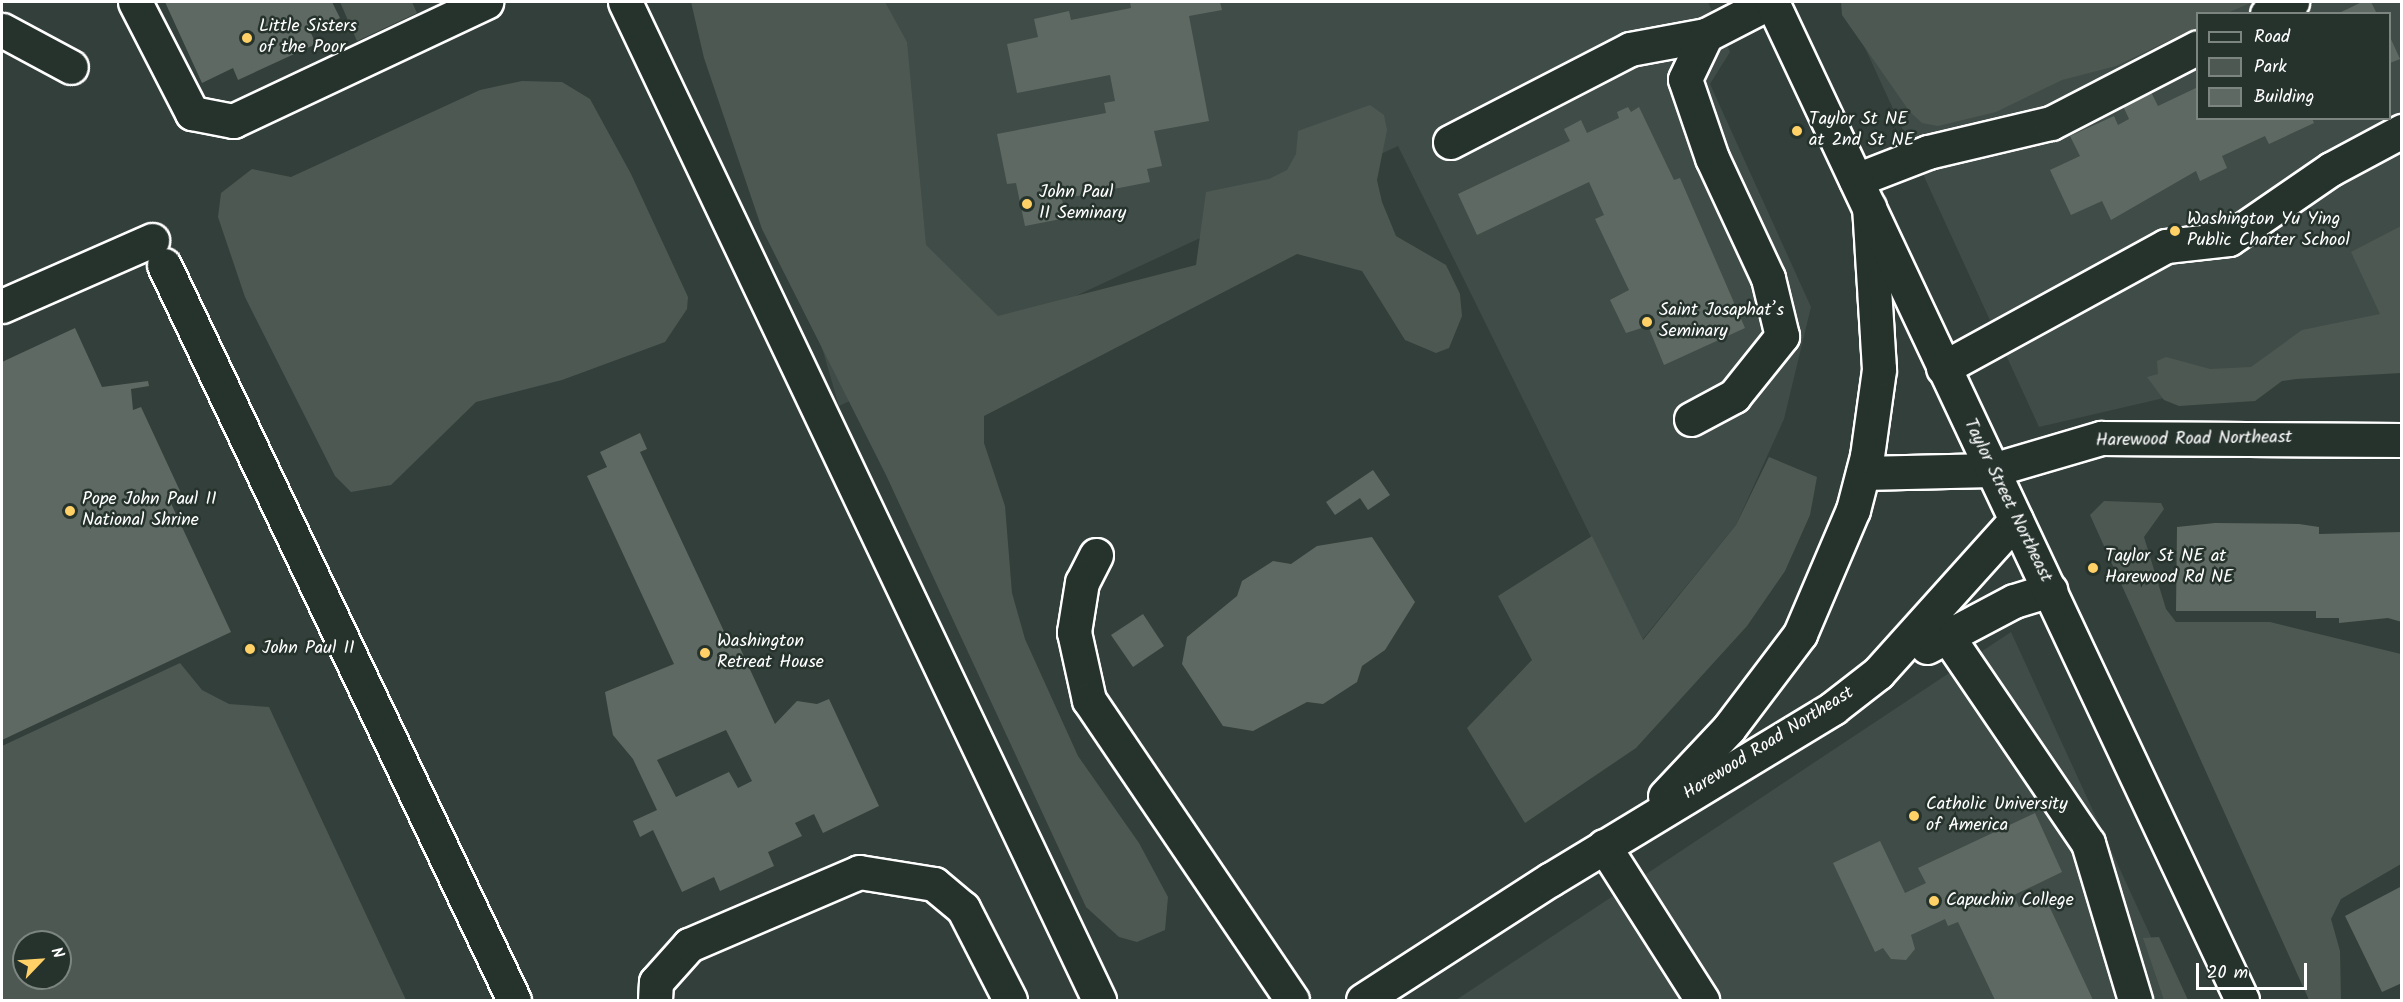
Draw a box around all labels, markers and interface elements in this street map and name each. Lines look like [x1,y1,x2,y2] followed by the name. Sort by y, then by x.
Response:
[2196,12,2391,120] legend
[259,17,357,60] place label: Little Sisters of the Poor
[2254,23,2290,52] text: Road
[240,31,254,45] marker: Little Sisters of the Poor
[2254,53,2287,82] text: Park
[2254,83,2314,112] text: Building
[1809,110,1914,152] place label: Taylor St NE at 2nd St NE
[1790,124,1804,138] marker: Taylor St NE at 2nd St NE
[1039,183,1126,226] place label: John Paul II Seminary
[1020,197,1034,211] marker: John Paul II Seminary
[2187,210,2350,252] place label: Washington Yu Ying Public Charter School
[2168,224,2182,238] marker: Washington Yu Ying Public Charter School
[1659,301,1784,344] place label: Saint Josaphat’s Seminary
[1640,315,1654,329] marker: Saint Josaphat’s Seminary
[1958,416,2056,586] street label: Taylor Street Northeast
[2096,427,2292,453] street label: Harewood Road Northeast
[82,490,217,532] place label: Pope John Paul II National Shrine
[63,504,77,518] marker: Pope John Paul II National Shrine
[2105,547,2234,590] place label: Taylor St NE at Harewood Rd NE
[2086,561,2100,575] marker: Taylor St NE at Harewood Rd NE
[717,632,824,674] place label: Washington Retreat House
[262,638,355,660] place label: John Paul II
[243,642,257,656] marker: John Paul II
[698,646,712,660] marker: Washington Retreat House
[1680,683,1858,805] street label: Harewood Road Northeast
[1926,795,2068,838] place label: Catholic University of America
[1907,809,1921,823] marker: Catholic University of America
[1946,890,2074,912] place label: Capuchin College
[1927,894,1941,908] marker: Capuchin College
[12,930,72,990] north arrow
[43,943,70,963] text: N
[2199,951,2310,989] scale bar
[2207,959,2248,988] text: 20 m

